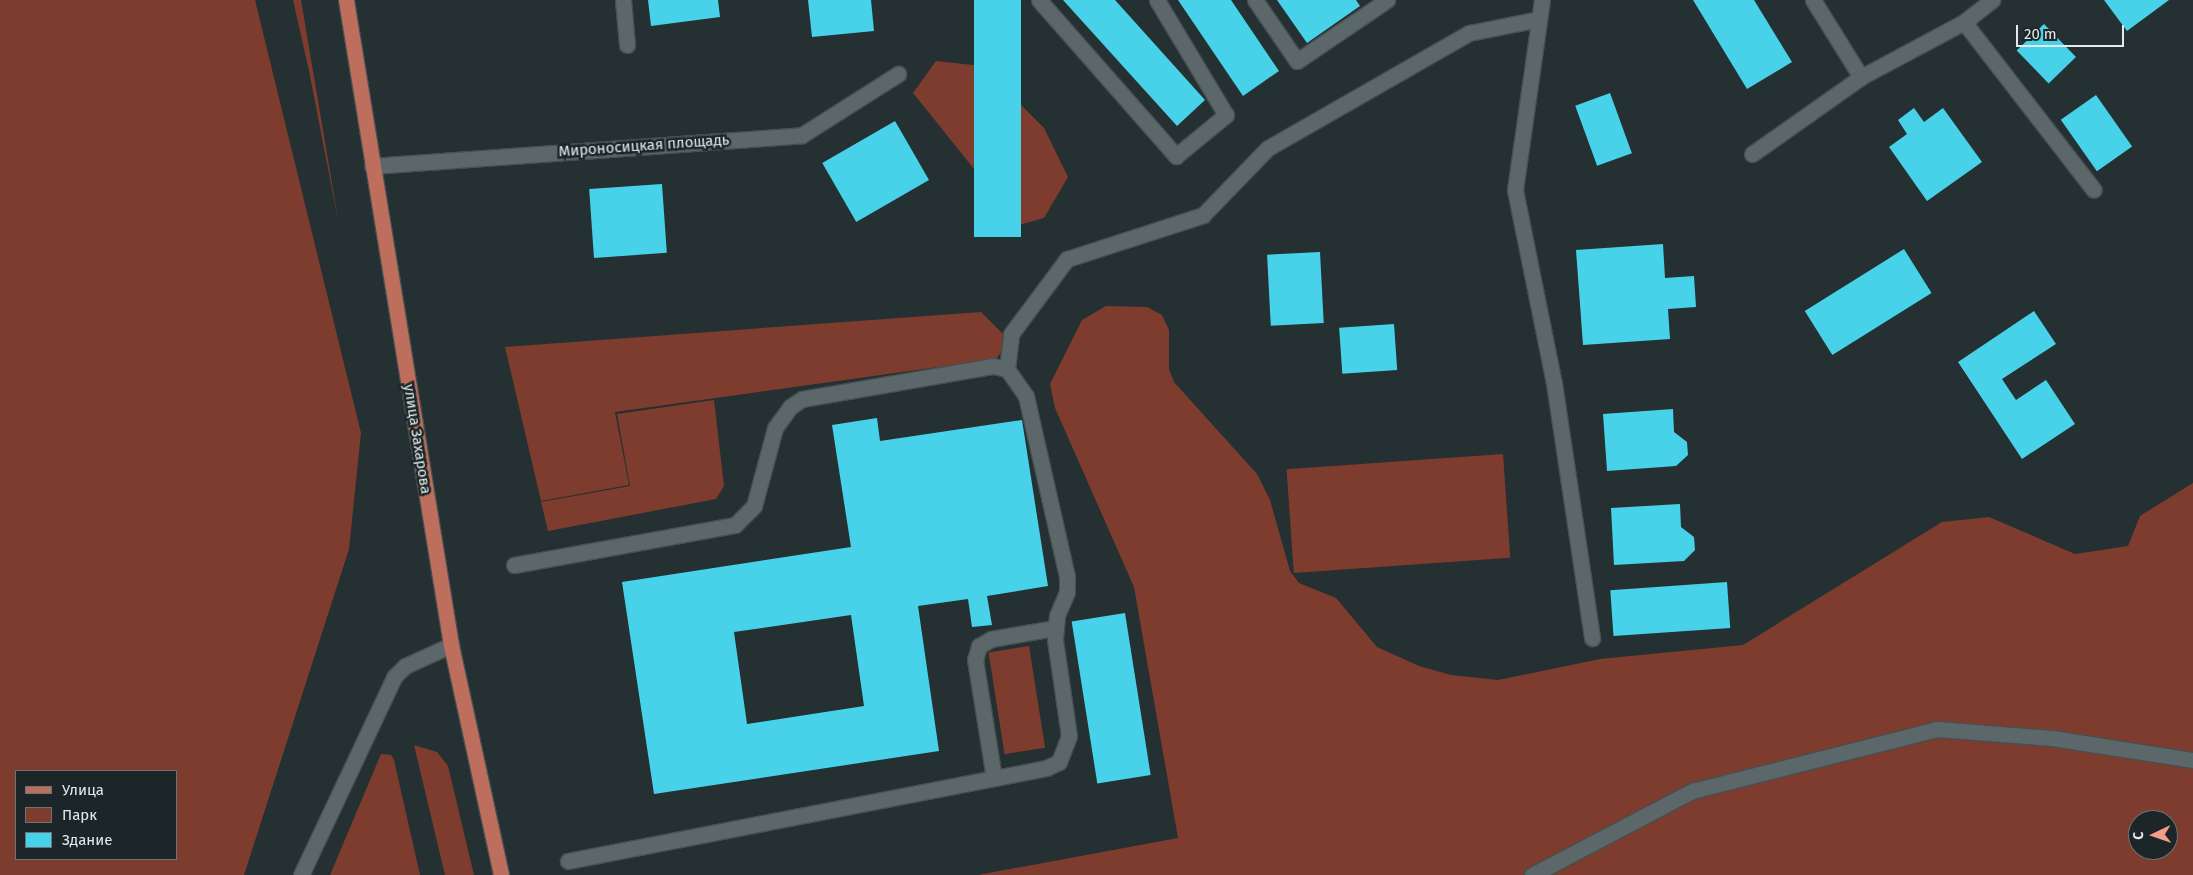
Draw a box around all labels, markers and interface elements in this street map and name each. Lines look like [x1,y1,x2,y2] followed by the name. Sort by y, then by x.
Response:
[2018,15,2126,47] scale bar
[2024,25,2057,43] text: 20 m
[558,131,730,161] street label: Мироносицкая площадь
[399,383,435,495] street label: улица Захарова
[15,770,178,860] legend
[62,781,104,799] text: Улица
[62,806,97,824] text: Парк
[2128,810,2178,860] north arrow
[62,831,112,849] text: Здание
[2130,831,2147,840] text: С

